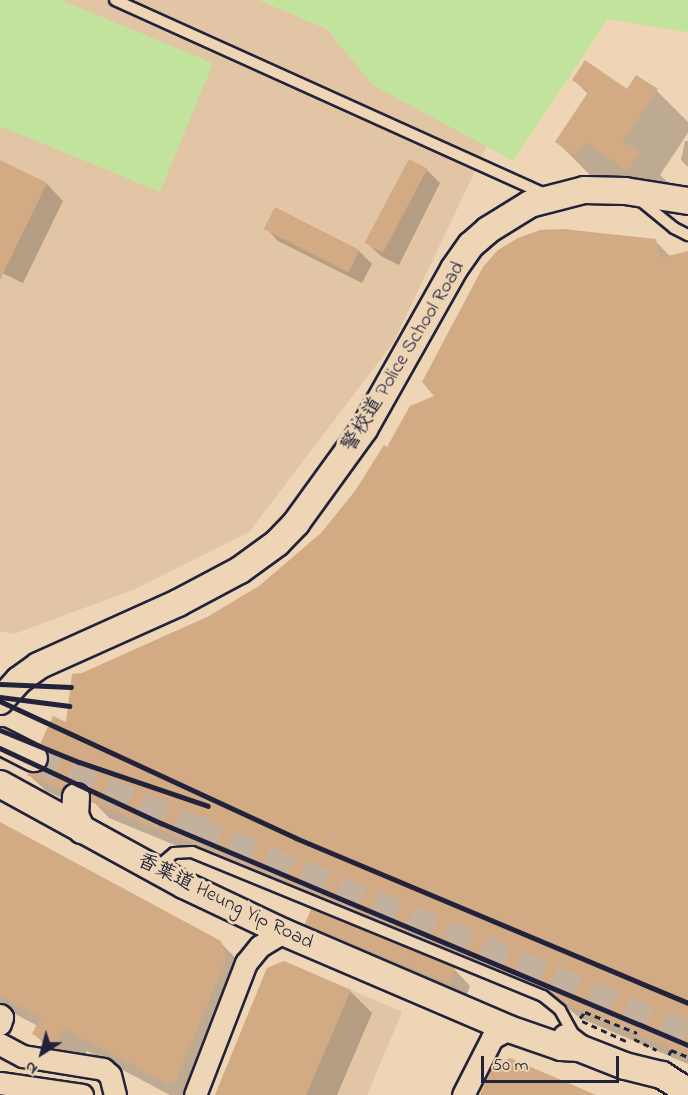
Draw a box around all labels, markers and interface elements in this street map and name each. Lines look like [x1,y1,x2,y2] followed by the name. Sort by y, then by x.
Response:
[338,257,470,457] street label: 警校道 Police School Road
[133,849,317,955] street label: 香葉道 Heung Yip Road
[12,1023,72,1083] north arrow
[484,1044,622,1082] scale bar
[492,1053,529,1079] text: 50 m
[20,1055,43,1080] text: N

